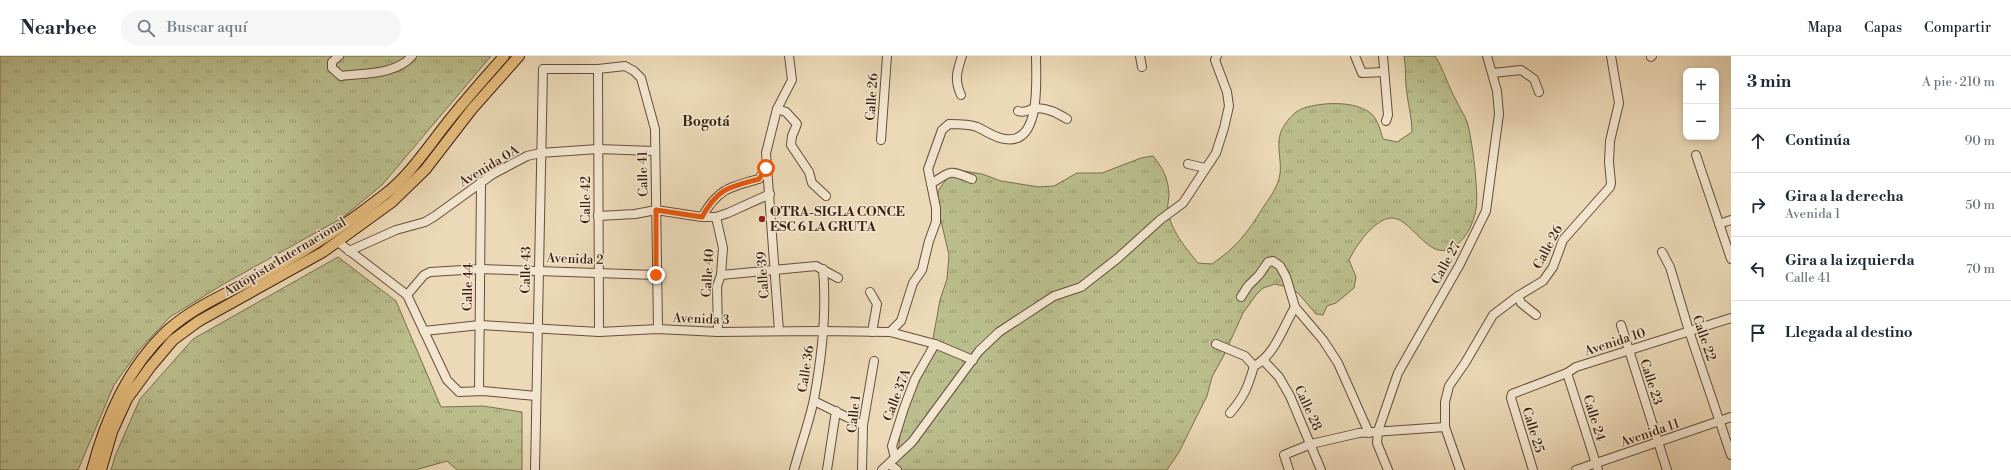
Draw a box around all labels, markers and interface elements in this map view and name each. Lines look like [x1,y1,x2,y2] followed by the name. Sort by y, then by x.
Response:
[121,10,401,46] search box
[20,16,97,40] text: Nearbee
[135,17,157,39] icon: search
[167,18,248,37] text: Buscar aquí
[1807,19,1842,37] text: Mapa
[1864,19,1902,37] text: Capas
[1924,19,1991,37] text: Compartir
[1683,68,1719,140] map controls
[1683,68,1719,104] button: +
[1747,71,1791,93] text: 3 min
[862,73,882,121] street label: Calle 26
[1922,74,1995,90] text: A pie · 210 m
[1683,104,1719,140] button: −
[682,113,730,131] district label: Bogotá
[1747,130,1769,152] icon: ahead
[1785,131,1850,150] text: Continúa
[1964,133,1995,149] text: 90 m
[455,141,523,191] street label: Avenida 0A
[635,151,651,197] street label: Calle 41
[757,159,775,177] route start
[578,176,594,224] street label: Calle 42
[1785,187,1904,206] text: Gira a la derecha
[1747,194,1769,216] icon: right
[1965,197,1995,213] text: 50 m
[770,204,905,235] place label: OTRA-SIGLA CONCE ESC 6 LA GRUTA
[1785,206,1840,222] text: Avenida 1
[220,214,349,300] street label: Autopista Internacional
[757,214,767,224] marker: OTRA-SIGLA CONCE ESC 6 LA GRUTA
[1530,222,1566,272] street label: Calle 26
[1428,238,1464,287] street label: Calle 27
[518,246,534,294] street label: Calle 43
[698,248,718,298] street label: Calle 40
[545,250,604,268] street label: Avenida 2
[753,251,773,299] street label: Calle 39
[1785,251,1915,270] text: Gira a la izquierda
[1747,258,1769,280] icon: left
[1966,261,1995,277] text: 70 m
[460,263,476,311] street label: Calle 44
[647,266,665,284] route end
[1785,270,1831,286] text: Calle 41
[671,310,730,328] street label: Avenida 3
[1689,313,1719,363] street label: Calle 22
[1747,322,1769,344] icon: arrive
[1785,323,1913,342] text: Llegada al destino
[1581,324,1648,360] street label: Avenida 10
[794,344,818,394] street label: Calle 36
[1636,357,1666,407] street label: Calle 23
[880,366,915,423] street label: Calle 37A
[1291,383,1325,433] street label: Calle 28
[1579,393,1609,443] street label: Calle 24
[844,394,864,434] street label: Calle 1
[1518,405,1548,455] street label: Calle 25
[1617,415,1682,451] street label: Avenida 11

